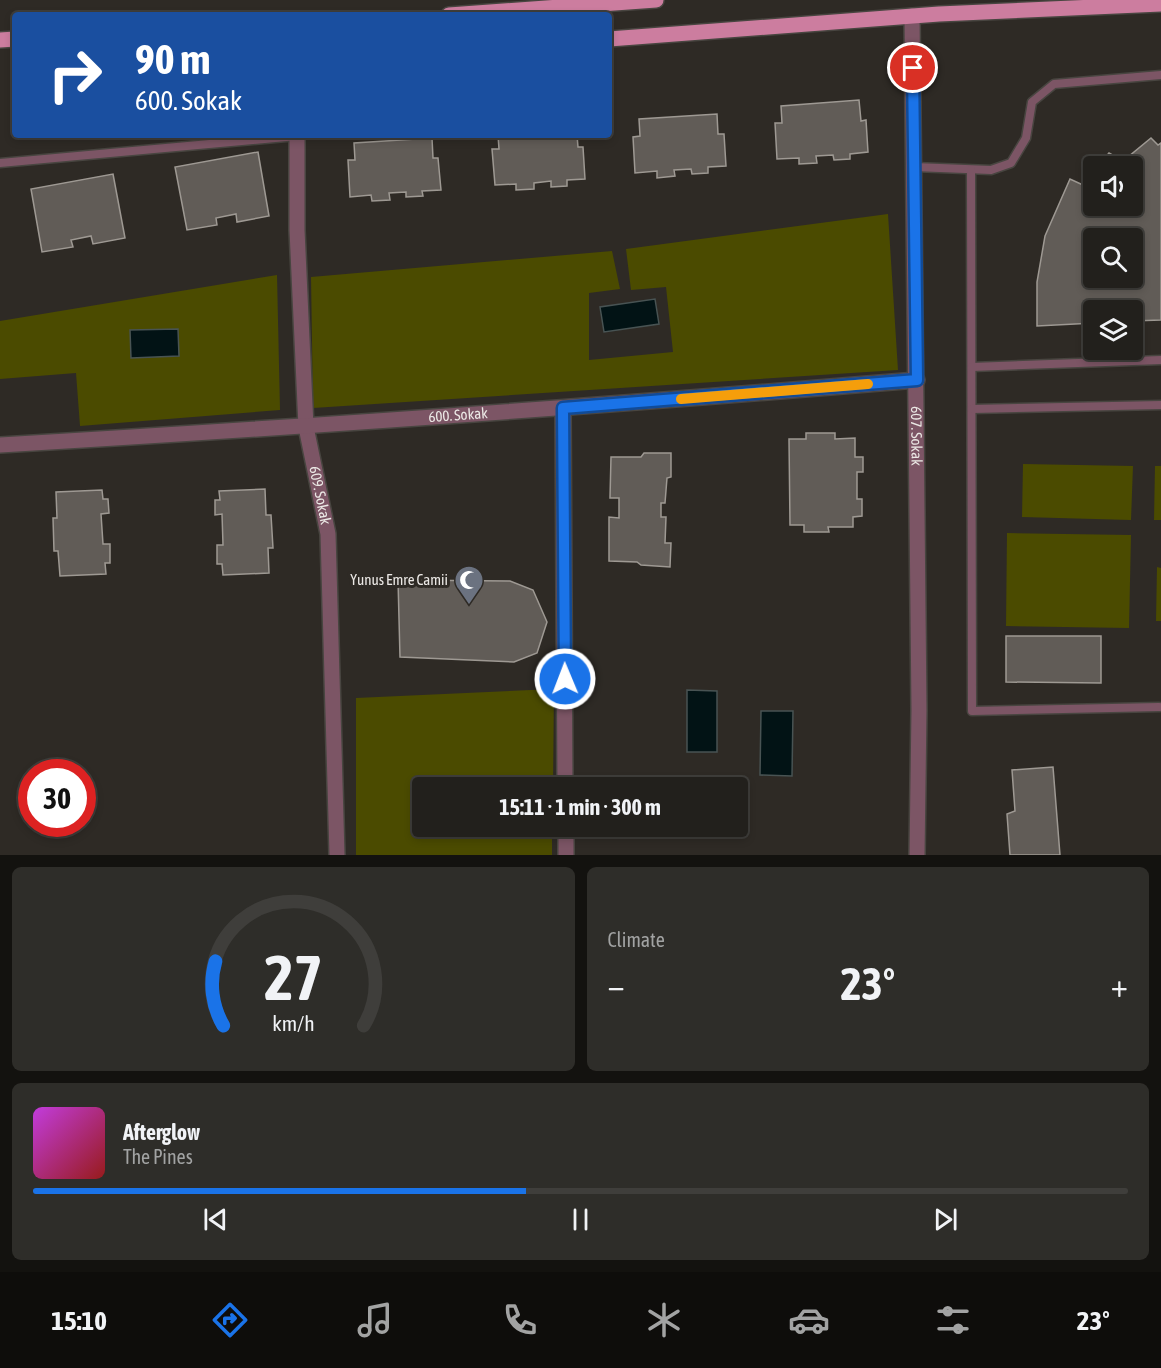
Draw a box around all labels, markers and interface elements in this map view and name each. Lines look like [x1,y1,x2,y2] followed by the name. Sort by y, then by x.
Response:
[135,35,210,83] text: 90 m
[36,36,114,114] icon: right
[887,42,938,93] pin
[896,51,929,84] icon: arrive
[135,85,242,116] text: 600. Sokak
[1083,156,1143,360] map controls
[1083,156,1143,216] button: sound
[1083,228,1143,288] button: search
[1083,300,1143,360] button: layers
[428,404,489,425] street label: 600. Sokak
[908,406,926,466] street label: 607. Sokak
[306,464,335,526] street label: 609. Sokak
[453,564,485,606] mosque icon: Yunus Emre Camii
[350,571,448,588] place label: Yunus Emre Camii
[533,647,597,711] position arrow
[18,759,96,837] speed limit sign: 30
[499,794,661,820] text: 15:11 · 1 min · 300 m
[608,928,665,951] text: Climate
[264,942,323,1013] text: 27
[840,958,895,1010] text: 23°
[608,966,625,1004] text: −
[1111,966,1128,1004] text: +
[272,1011,315,1036] text: km/h
[123,1119,200,1145] text: Afterglow
[123,1145,193,1168] text: The Pines
[199,1203,232,1236] icon: previous
[564,1203,597,1236] icon: pause
[929,1203,962,1236] icon: next
[209,1299,251,1341] icon: directions
[354,1299,396,1341] icon: music
[499,1299,541,1341] icon: phone
[643,1299,685,1341] icon: climate
[788,1299,830,1341] icon: car
[932,1299,974,1341] icon: filters
[51,1305,107,1336] text: 15:10
[1077,1305,1110,1336] text: 23°

